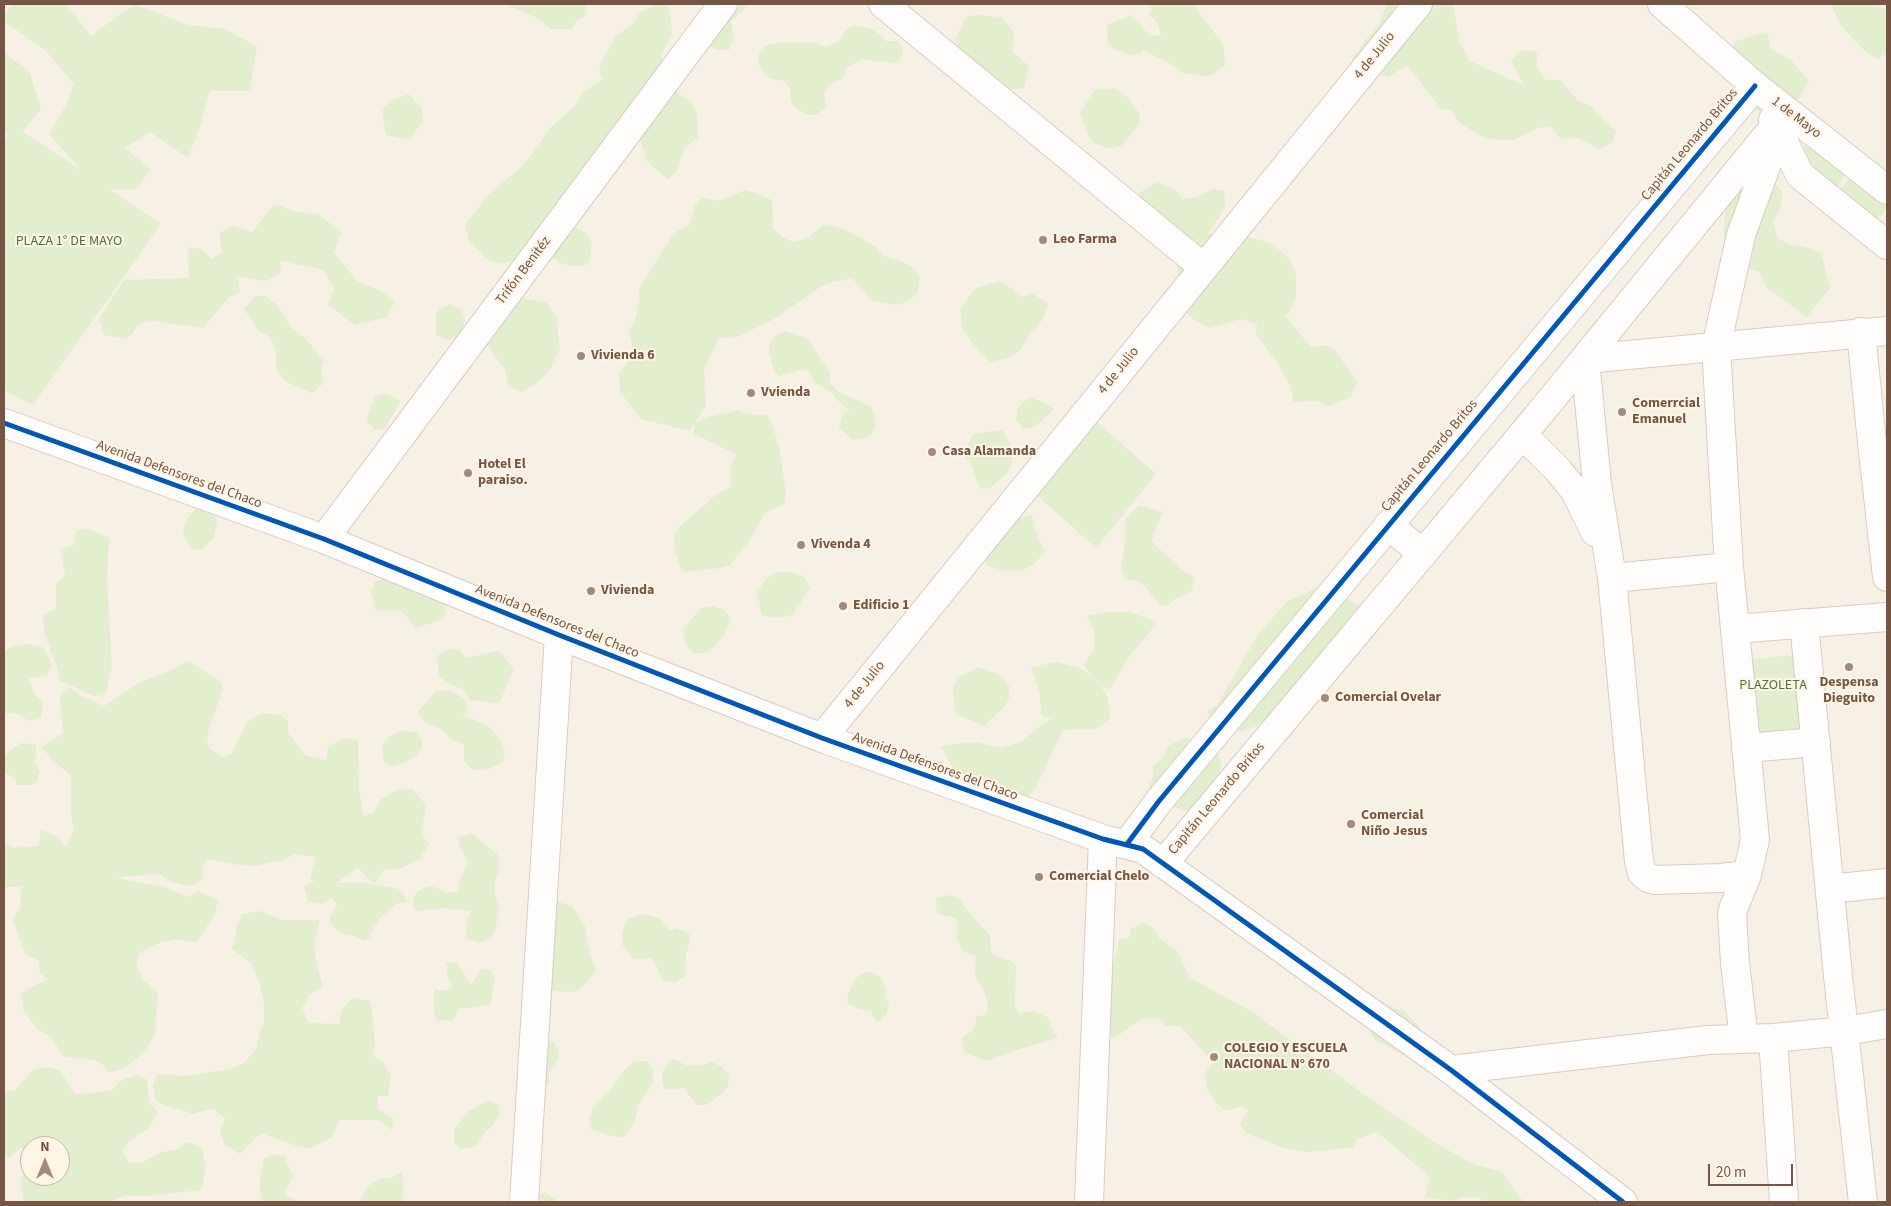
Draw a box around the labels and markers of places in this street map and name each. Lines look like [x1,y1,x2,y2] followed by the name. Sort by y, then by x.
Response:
[1053,232,1117,248] place label: Leo Farma
[1037,234,1049,246] marker: Leo Farma
[591,348,655,364] place label: Vivienda 6
[575,350,587,362] marker: Vivienda 6
[761,385,810,401] place label: Vvienda
[745,387,757,399] marker: Vvienda
[1632,396,1700,428] place label: Comerrcial Emanuel
[1616,406,1628,418] marker: Comerrcial Emanuel
[942,444,1036,460] place label: Casa Alamanda
[926,446,938,458] marker: Casa Alamanda
[478,457,528,490] place label: Hotel El paraiso.
[462,467,474,479] marker: Hotel El paraiso.
[811,537,871,553] place label: Vivenda 4
[795,539,807,551] marker: Vivenda 4
[601,583,654,599] place label: Vivienda
[585,585,597,597] marker: Vivienda
[853,598,909,614] place label: Edificio 1
[837,600,849,612] marker: Edificio 1
[1843,661,1855,673] marker: Despensa Dieguito
[1819,675,1879,708] place label: Despensa Dieguito
[1335,690,1441,706] place label: Comercial Ovelar
[1319,692,1331,704] marker: Comercial Ovelar
[1361,808,1427,840] place label: Comercial Niño Jesus
[1345,818,1357,830] marker: Comercial Niño Jesus
[1049,869,1149,885] place label: Comercial Chelo
[1033,871,1045,883] marker: Comercial Chelo
[1224,1041,1347,1074] place label: COLEGIO Y ESCUELA NACIONAL N° 670
[1208,1051,1220,1063] marker: COLEGIO Y ESCUELA NACIONAL N° 670

